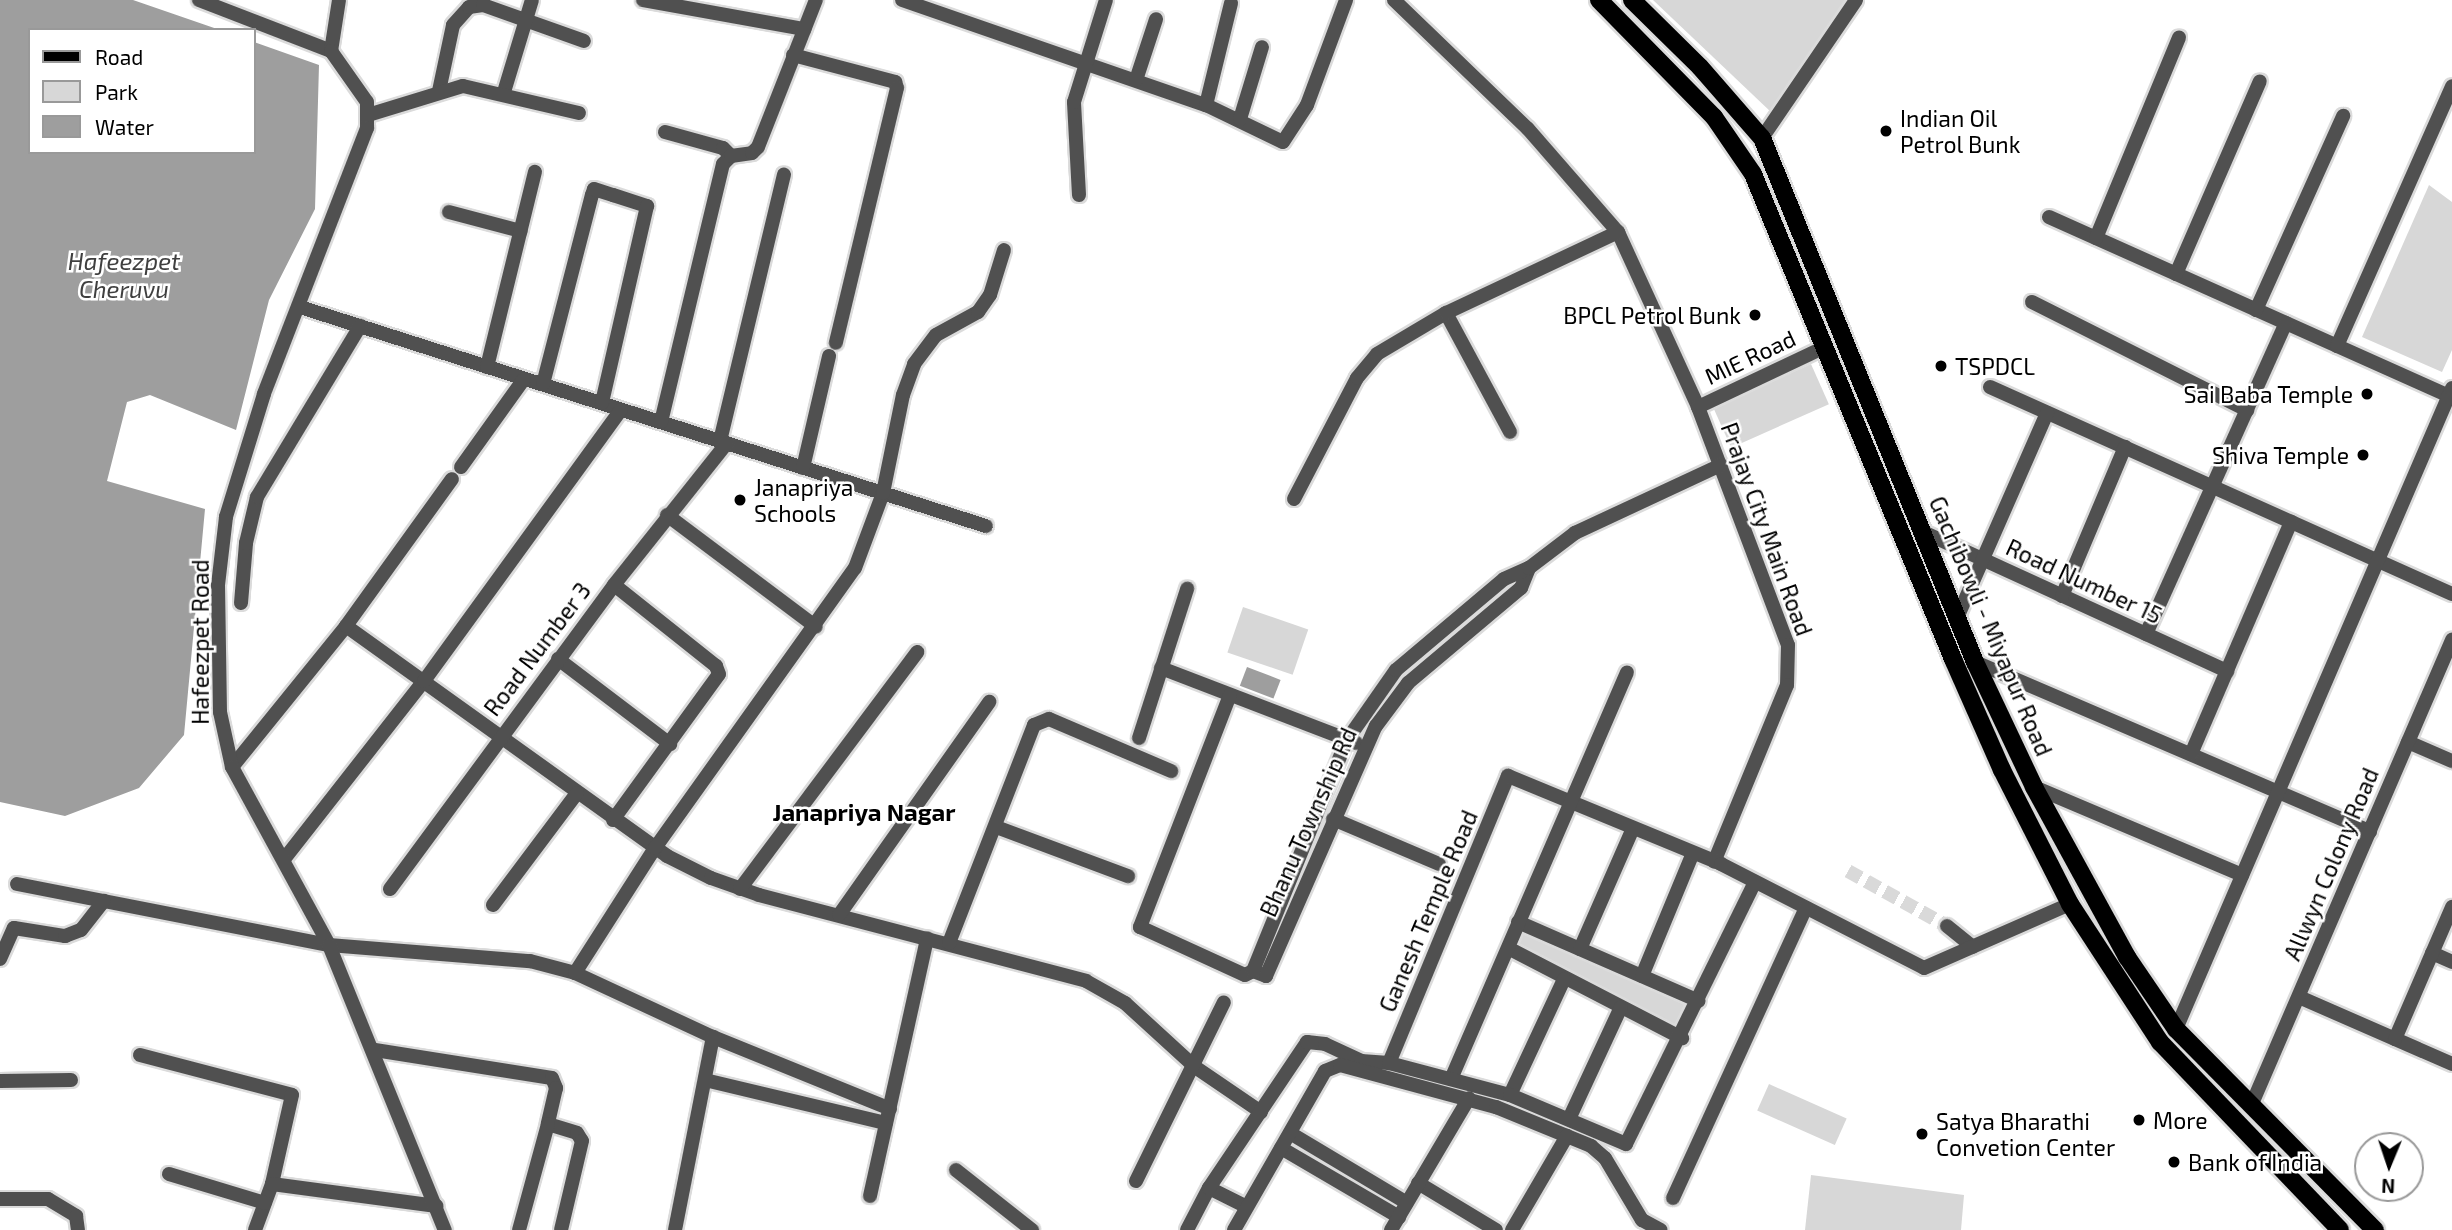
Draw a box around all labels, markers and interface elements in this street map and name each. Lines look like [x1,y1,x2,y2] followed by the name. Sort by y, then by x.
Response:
[28,28,256,154] legend
[95,44,143,69] text: Road
[95,79,138,104] text: Park
[1900,104,2021,158] place label: Indian Oil Petrol Bunk
[95,114,154,139] text: Water
[1878,123,1894,139] marker: Indian Oil Petrol Bunk
[68,247,180,303] water label: Hafeezpet Cheruvu
[1562,301,1741,329] place label: BPCL Petrol Bunk
[1747,307,1763,323] marker: BPCL Petrol Bunk
[1700,324,1800,390] street label: MIE Road
[1955,352,2035,380] place label: TSPDCL
[1933,358,1949,374] marker: TSPDCL
[2183,380,2353,408] place label: Sai Baba Temple
[2359,386,2375,402] marker: Sai Baba Temple
[1715,418,1819,640] street label: Prajay City Main Road
[2211,441,2349,469] place label: Shiva Temple
[2355,447,2371,463] marker: Shiva Temple
[754,473,853,527] place label: Janapriya Schools
[732,492,748,508] marker: Janapriya Schools
[1924,492,2058,760] street label: Gachibowli - Miyapur Road
[2002,533,2166,629] street label: Road Number 15
[186,559,214,725] street label: Hafeezpet Road
[478,577,596,721] street label: Road Number 3
[1254,723,1362,921] street label: Bhanu Township Rd
[2278,763,2384,965] street label: Allwyn Colony Road
[772,798,956,826] district label: Janapriya Nagar
[1373,806,1483,1016] street label: Ganesh Temple Road
[2153,1106,2208,1134] place label: More
[1936,1107,2115,1161] place label: Satya Bharathi Convetion Center
[2131,1112,2147,1128] marker: More
[1914,1126,1930,1142] marker: Satya Bharathi Convetion Center
[2354,1132,2424,1202] north arrow
[2188,1148,2323,1176] place label: Bank of India
[2166,1154,2182,1170] marker: Bank of India
[2381,1175,2396,1198] text: N

